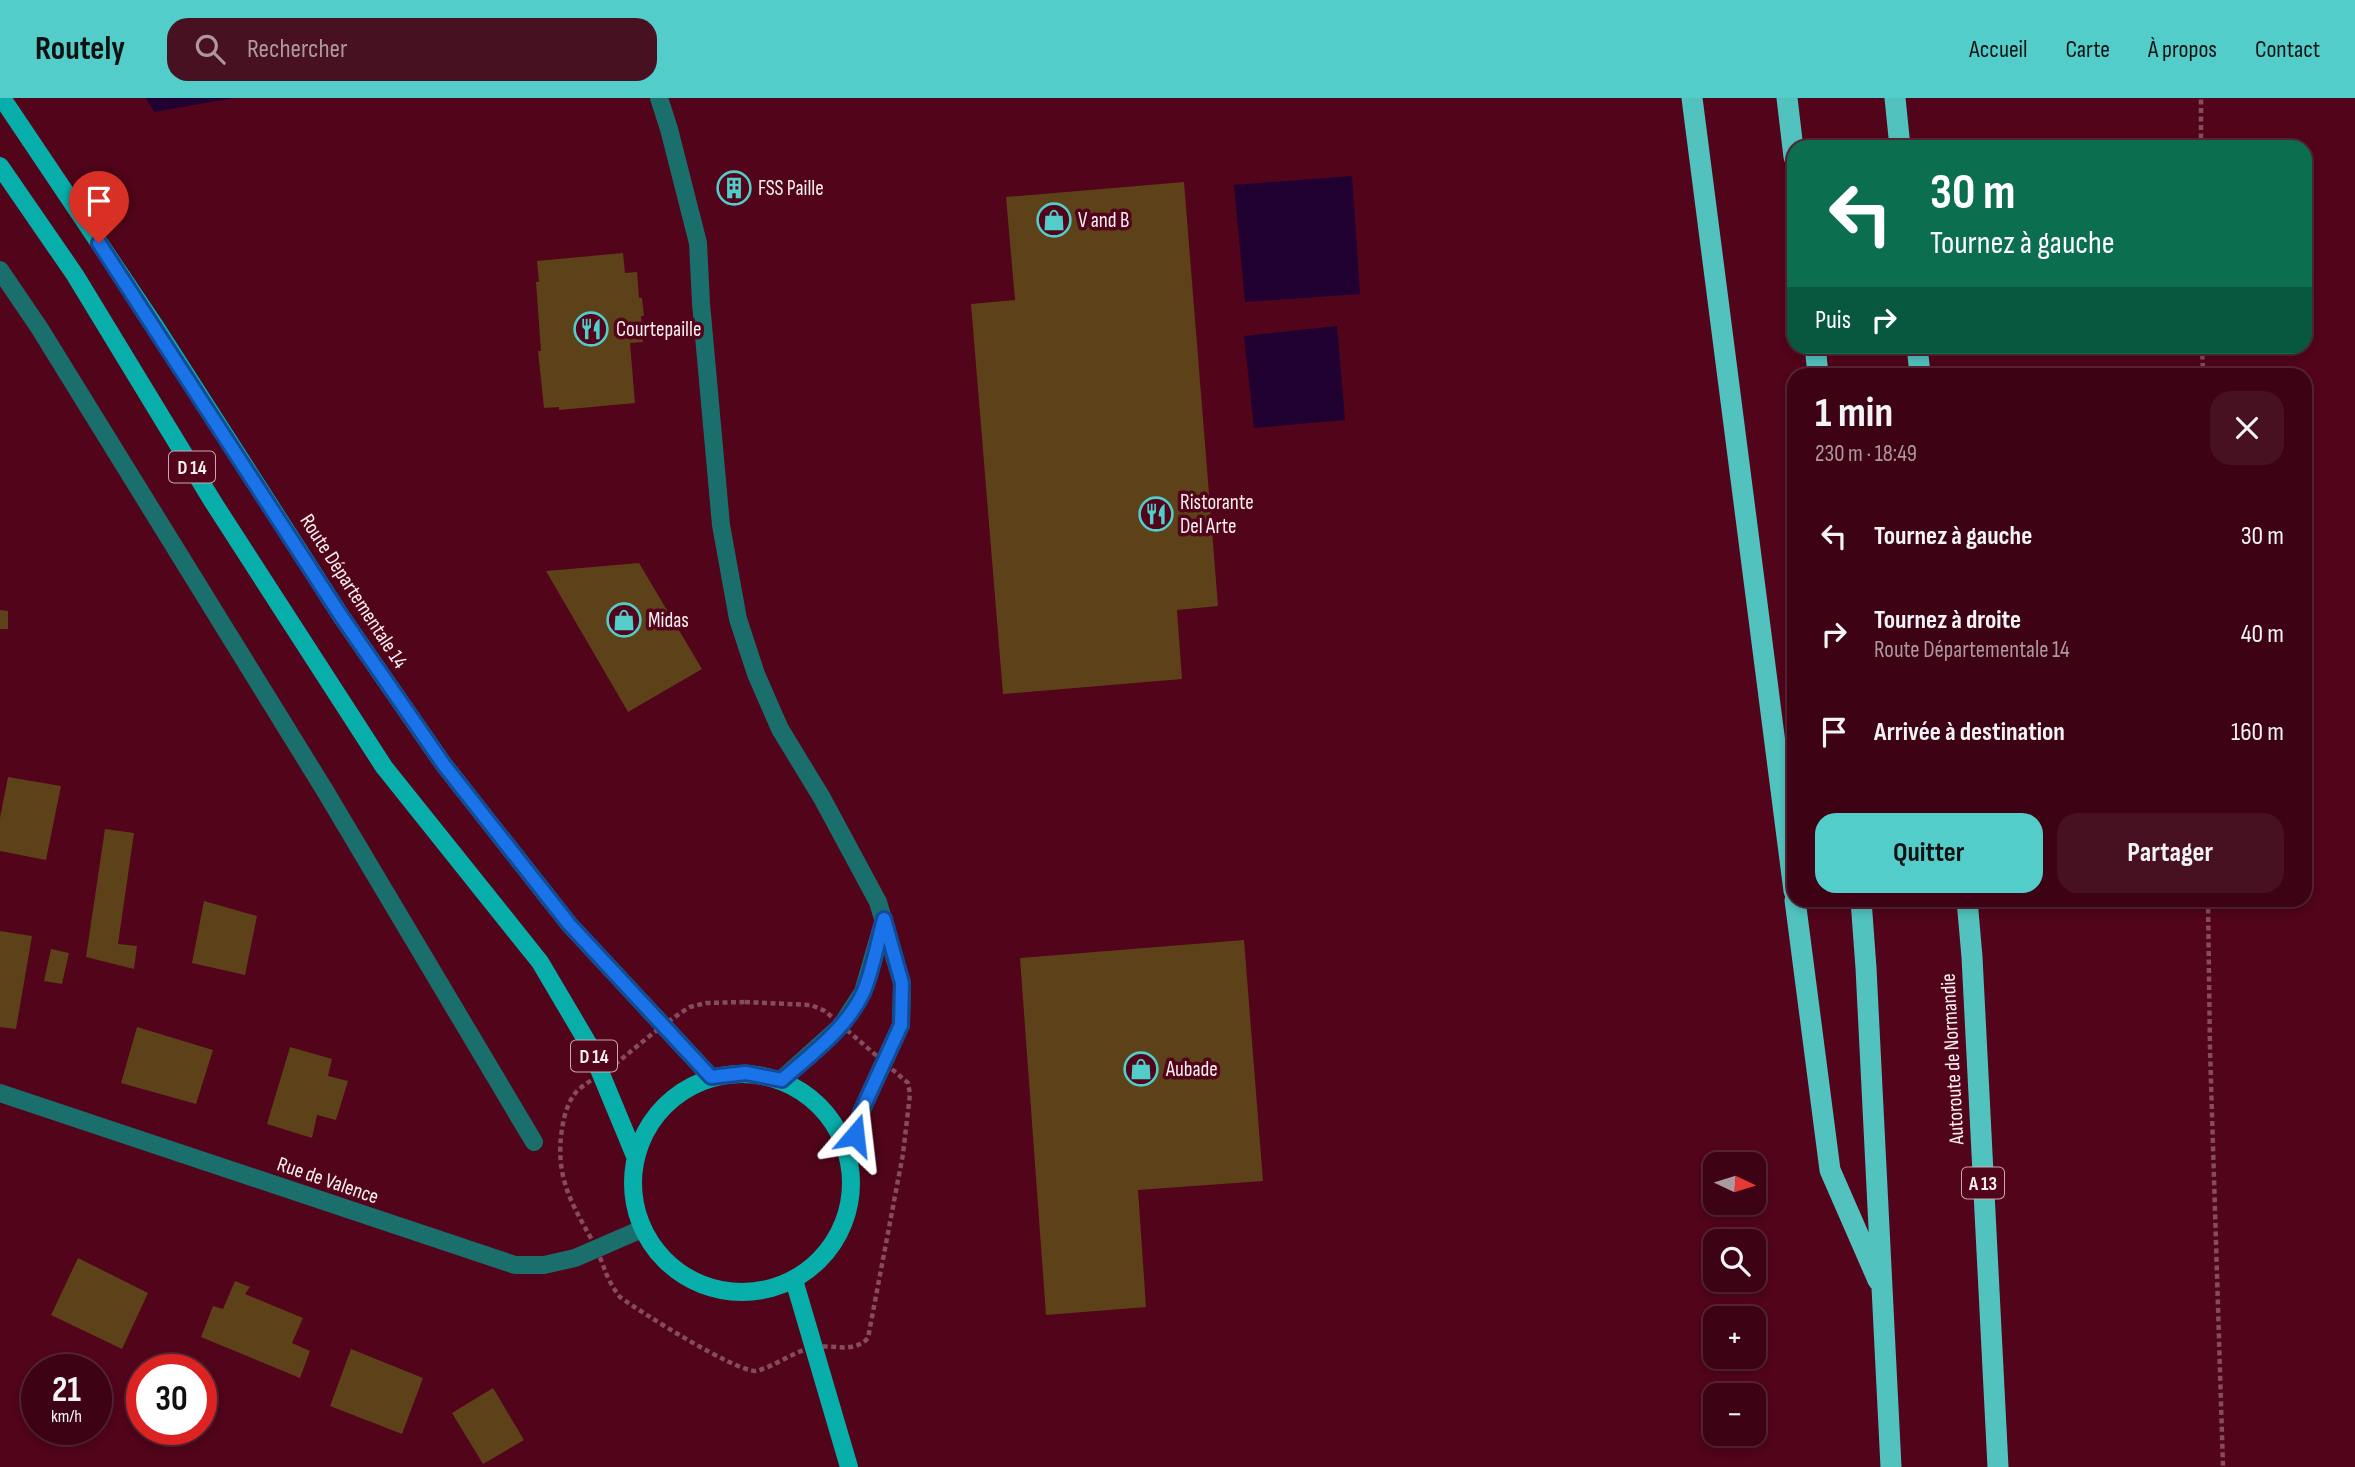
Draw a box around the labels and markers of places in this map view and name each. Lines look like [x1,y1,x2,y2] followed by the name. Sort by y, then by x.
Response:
[715,169,753,207] building icon: FSS Paille
[69,171,129,243] pin
[758,176,824,201] place label: FSS Paille
[1035,201,1073,239] shop icon: V and B
[1078,208,1129,233] place label: V and B
[572,310,610,348] restaurant icon: Courtepaille
[616,317,701,342] place label: Courtepaille
[1180,490,1254,539] place label: Ristorante Del Arte
[1137,495,1175,533] restaurant icon: Ristorante Del Arte
[605,601,643,639] shop icon: Midas
[648,608,689,633] place label: Midas
[1122,1050,1160,1088] shop icon: Aubade
[1165,1057,1218,1082] place label: Aubade

